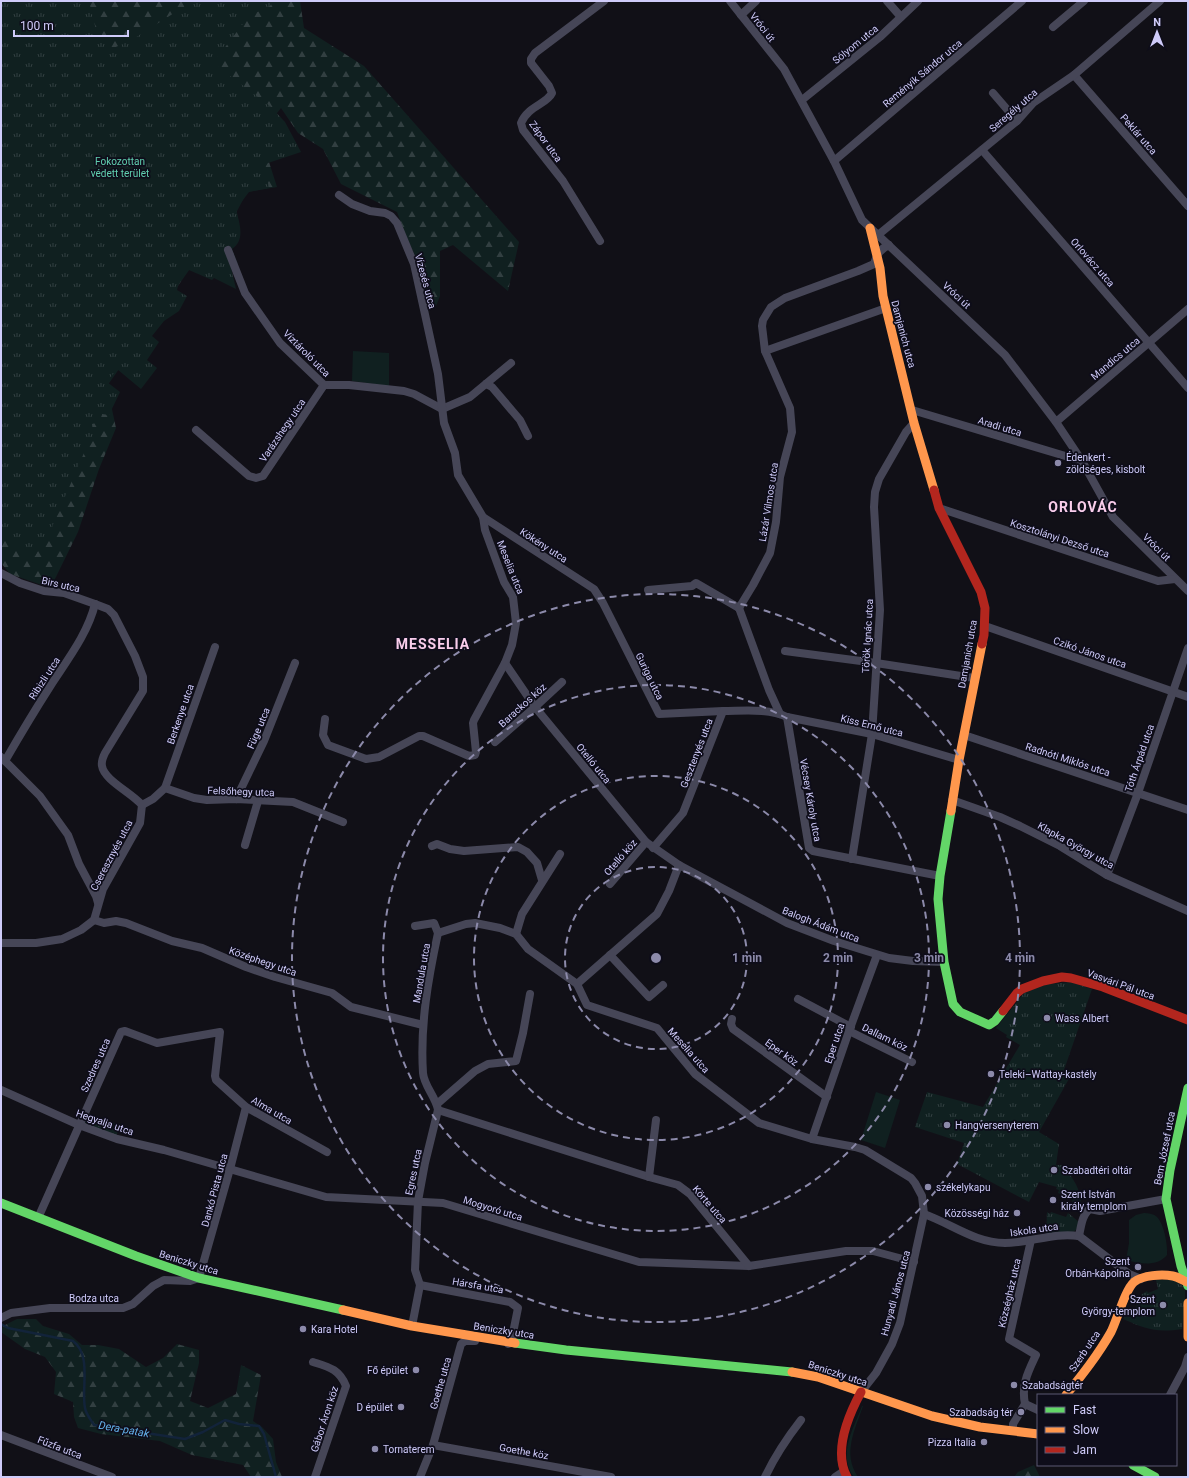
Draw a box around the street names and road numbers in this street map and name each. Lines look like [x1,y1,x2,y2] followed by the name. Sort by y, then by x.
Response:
[748,10,777,44] street label: Vróci út
[830,23,880,66] street label: Sólyom utca
[881,37,964,110] street label: Reményik Sándor utca
[987,87,1040,134] street label: Seregély utca
[1118,112,1159,157] street label: Peklár utca
[527,119,564,164] street label: Zápor utca
[1069,236,1117,289] street label: Orlovácz utca
[413,252,438,310] street label: Vízesés utca
[940,280,973,311] street label: Vróci út
[889,299,918,369] street label: Damjanich utca
[281,328,332,379] street label: Víztároló utca
[1089,335,1142,382] street label: Mandics utca
[257,397,308,464] street label: Varázshegy utca
[977,415,1023,438] street label: Aradi utca
[757,462,780,542] street label: Lázár Vilmos utca
[1009,517,1111,560] street label: Kosztolányi Dezső utca
[518,526,569,565] street label: Kökény utca
[1141,531,1173,563] street label: Vróci út
[495,539,526,596] street label: Meselia utca
[41,575,81,594] street label: Birs utca
[860,599,875,673] street label: Török Ignác utca
[956,619,979,689] street label: Damjanich utca
[1052,635,1128,670] street label: Czikó János utca
[633,651,666,702] street label: Guriga utca
[27,655,62,702] street label: Ribizli utca
[497,681,548,729] street label: Barackos köz
[165,683,196,746] street label: Berkenye utca
[245,706,272,751] street label: Füge utca
[840,712,904,739] street label: Kiss Ernő utca
[678,717,715,789] street label: Gesztenyés utca
[1122,722,1156,794] street label: Tóth Árpád utca
[574,741,613,785] street label: Otelló utca
[1024,741,1111,778] street label: Radnóti Miklós utca
[798,758,823,842] street label: Vécsey Károly utca
[207,785,275,798] street label: Felsőhegy utca
[88,818,135,892] street label: Cseresznyés utca
[1036,820,1116,871] street label: Klapka György utca
[602,837,639,878] street label: Otelló köz
[781,904,861,944] street label: Balogh Ádám utca
[411,942,432,1004] street label: Mandula utca
[228,945,298,978] street label: Középhegy utca
[1085,967,1156,1002] street label: Vasvári Pál utca
[822,1022,846,1065] street label: Eper utca
[860,1022,909,1053] street label: Dallam köz
[666,1026,712,1075] street label: Meselia utca
[79,1037,112,1094] street label: Szedres utca
[763,1037,800,1068] street label: Eper köz
[249,1094,294,1126] street label: Alma utca
[75,1107,135,1137] street label: Hegyalja utca
[1152,1110,1177,1186] street label: Bem József utca
[403,1148,424,1196] street label: Egres utca
[199,1152,230,1228] street label: Dankó Pista utca
[690,1183,729,1225] street label: Körte utca
[462,1194,524,1223] street label: Mogyoró utca
[1009,1221,1059,1238] street label: Iskola utca
[158,1248,220,1277] street label: Beniczky utca
[879,1249,912,1337] street label: Hunyadi János utca
[996,1257,1023,1329] street label: Községház utca
[451,1276,504,1295] street label: Hársfa utca
[69,1293,119,1304] street label: Bodza utca
[473,1320,535,1341] street label: Beniczky utca
[1067,1329,1102,1374] street label: Szerb utca
[428,1356,453,1411] street label: Goethe utca
[807,1359,869,1388] street label: Beniczky utca
[308,1384,340,1453] street label: Gábor Áron köz
[36,1434,84,1461] street label: Fűzfa utca
[498,1442,550,1461] street label: Goethe köz

